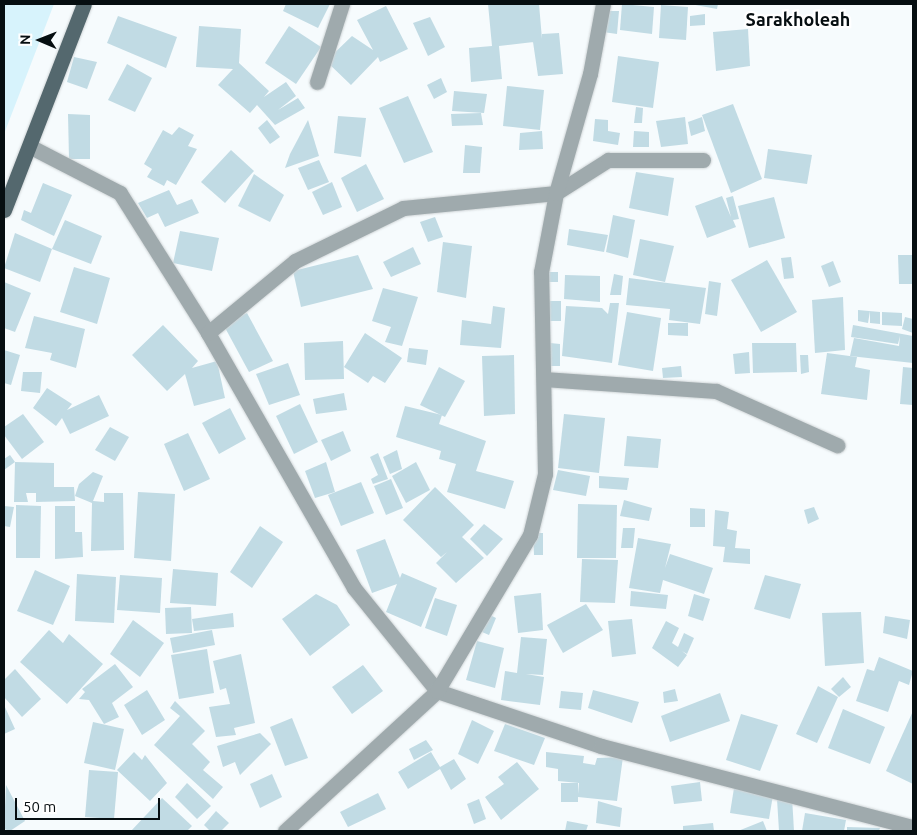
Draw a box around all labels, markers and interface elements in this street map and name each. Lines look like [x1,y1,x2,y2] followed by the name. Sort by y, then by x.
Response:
[746,8,850,30] district label: Sarakholeah
[15,15,65,65] north arrow
[17,34,33,45] text: N
[18,788,162,820] scale bar
[23,798,56,815] text: 50 m

